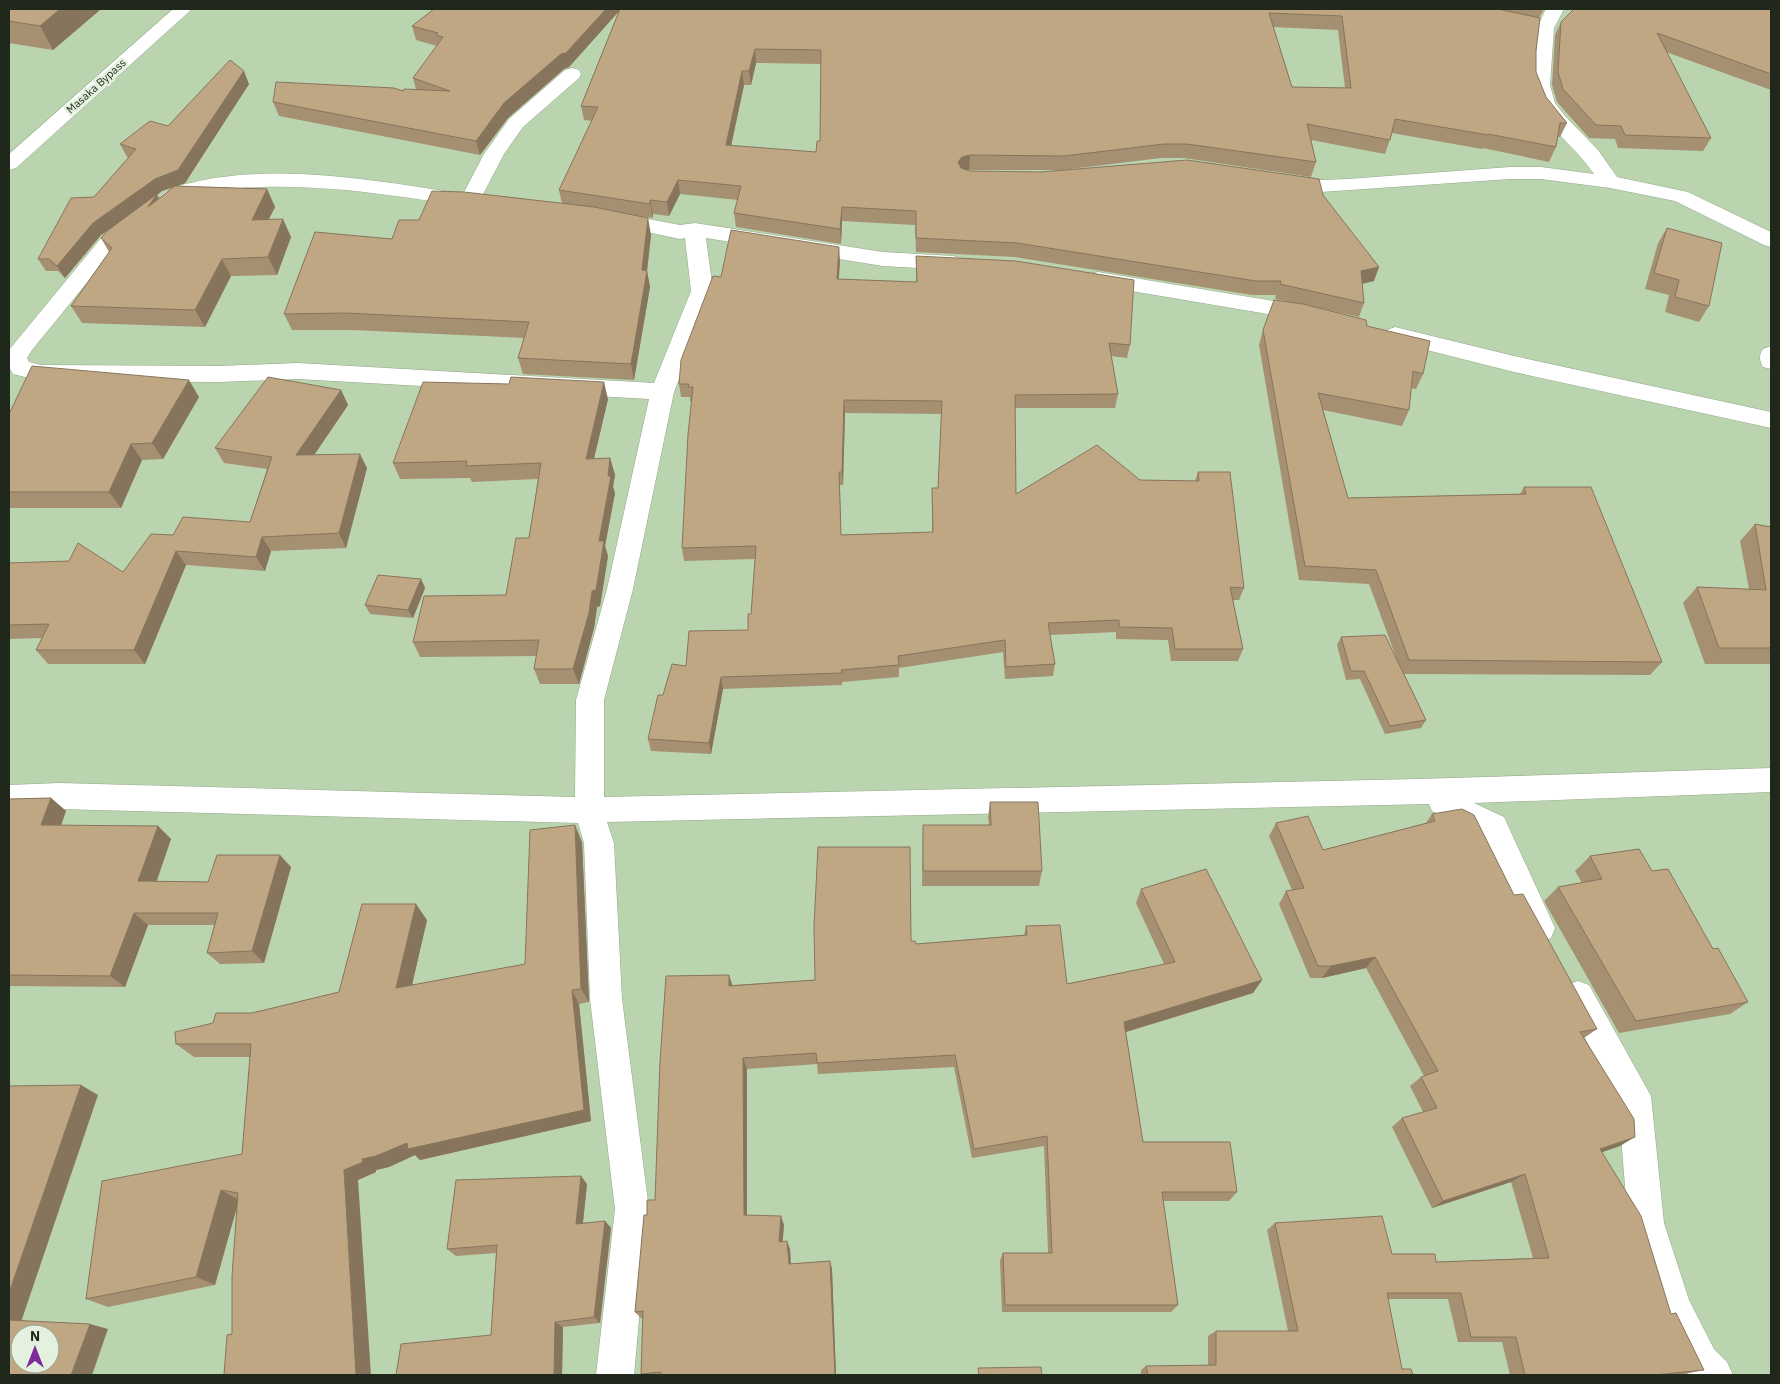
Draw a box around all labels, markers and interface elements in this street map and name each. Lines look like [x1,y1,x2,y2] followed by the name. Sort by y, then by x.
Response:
[63,55,129,117] street label: Masaka Bypass
[10,1324,60,1374] north arrow
[30,1327,40,1345] text: N

